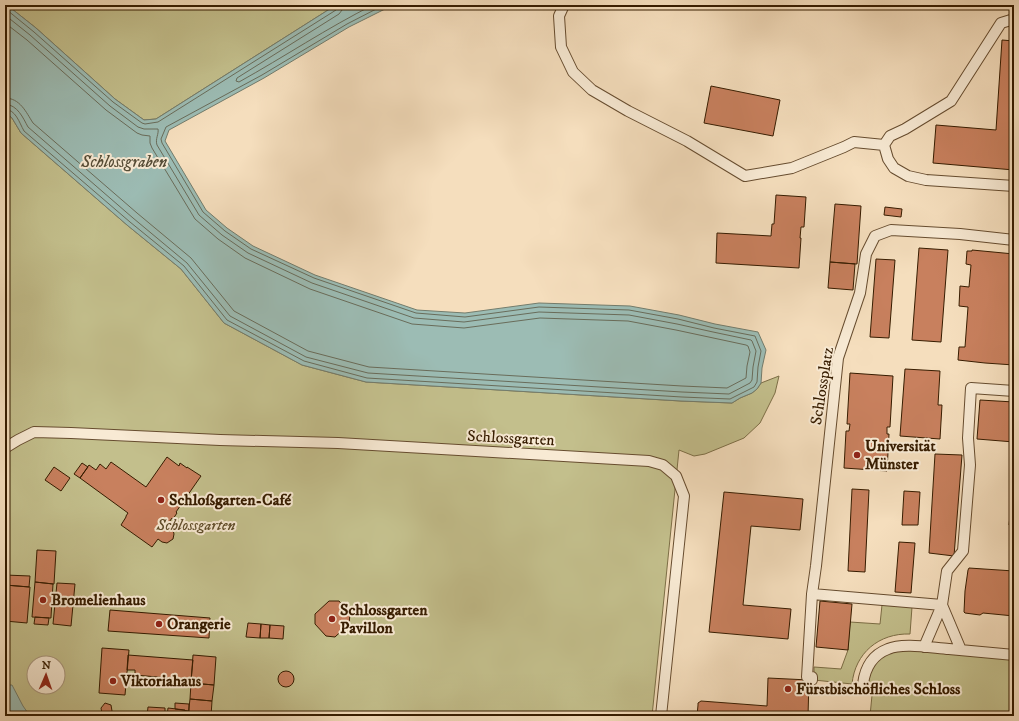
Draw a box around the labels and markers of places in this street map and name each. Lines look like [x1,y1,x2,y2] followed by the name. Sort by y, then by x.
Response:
[865,436,936,474] place label: Universität Münster
[852,450,862,460] marker: Universität Münster
[169,490,291,510] place label: Schloßgarten-Café
[156,495,166,505] marker: Schloßgarten-Café
[51,590,146,610] place label: Bromelienhaus
[38,595,48,605] marker: Bromelienhaus
[340,600,428,638] place label: Schlossgarten Pavillon
[167,614,231,634] place label: Orangerie
[327,614,337,624] marker: Schlossgarten Pavillon
[154,619,164,629] marker: Orangerie
[120,671,202,691] place label: Viktoriahaus
[108,676,118,686] marker: Viktoriahaus
[796,679,961,699] place label: Fürstbischöfliches Schloss
[783,684,793,694] marker: Fürstbischöfliches Schloss

